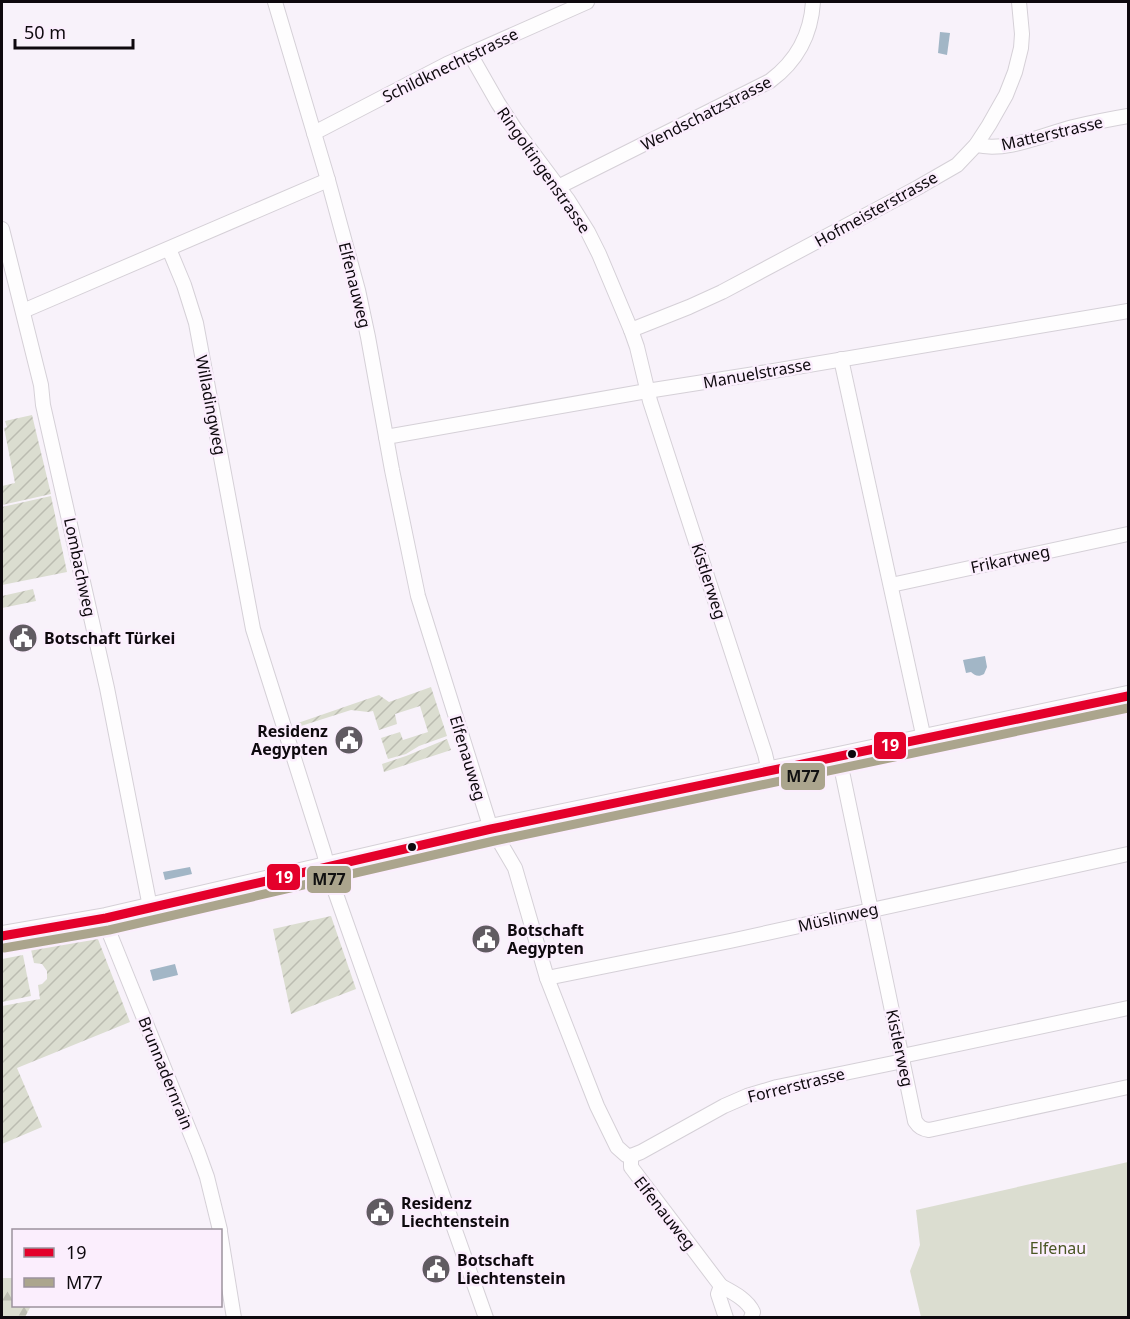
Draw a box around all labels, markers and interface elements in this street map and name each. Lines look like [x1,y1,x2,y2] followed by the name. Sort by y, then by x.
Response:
[15,12,134,50] scale bar
[24,20,66,44] text: 50 m
[379,23,521,107] street label: Schildknechtstrasse
[637,71,775,155] street label: Wendschatzstrasse
[492,103,596,237] street label: Ringoltingenstrasse
[999,111,1105,155] street label: Matterstrasse
[811,166,941,252] street label: Hofmeisterstrasse
[334,240,376,330] street label: Elfenauweg
[191,353,231,457] street label: Willadingweg
[701,353,813,393] street label: Manuelstrasse
[59,515,101,619] street label: Lombachweg
[686,540,732,622] street label: Kistlerweg
[968,540,1052,578] street label: Frikartweg
[7,622,39,654] public building icon: Botschaft Türkei
[44,627,175,649] place label: Botschaft Türkei
[445,713,491,803] street label: Elfenauweg
[251,720,328,760] place label: Residenz Aegypten
[333,724,365,756] public building icon: Residenz Aegypten
[873,731,907,760] line badge: 19
[881,734,899,756] text: 19
[846,748,858,760] unlabelled marker
[780,762,826,791] line badge: M77
[786,765,820,787] text: M77
[406,841,418,853] unlabelled marker
[266,863,301,891] line badge: 19
[306,865,352,894] line badge: M77
[275,866,293,888] text: 19
[312,868,346,890] text: M77
[796,897,880,937] street label: Müslinweg
[507,919,584,959] place label: Botschaft Aegypten
[470,923,502,955] public building icon: Botschaft Aegypten
[881,1007,919,1089] street label: Kistlerweg
[133,1013,199,1133] street label: Brunnadernrain
[745,1062,847,1108] street label: Forrerstrasse
[629,1172,701,1254] street label: Elfenauweg
[401,1192,510,1232] place label: Residenz Liechtenstein
[364,1196,396,1228] public building icon: Residenz Liechtenstein
[12,1229,222,1307] legend
[1030,1237,1086,1259] park label: Elfenau
[66,1240,87,1264] text: 19
[457,1249,566,1289] place label: Botschaft Liechtenstein
[420,1253,452,1285] public building icon: Botschaft Liechtenstein
[66,1270,103,1294] text: M77

